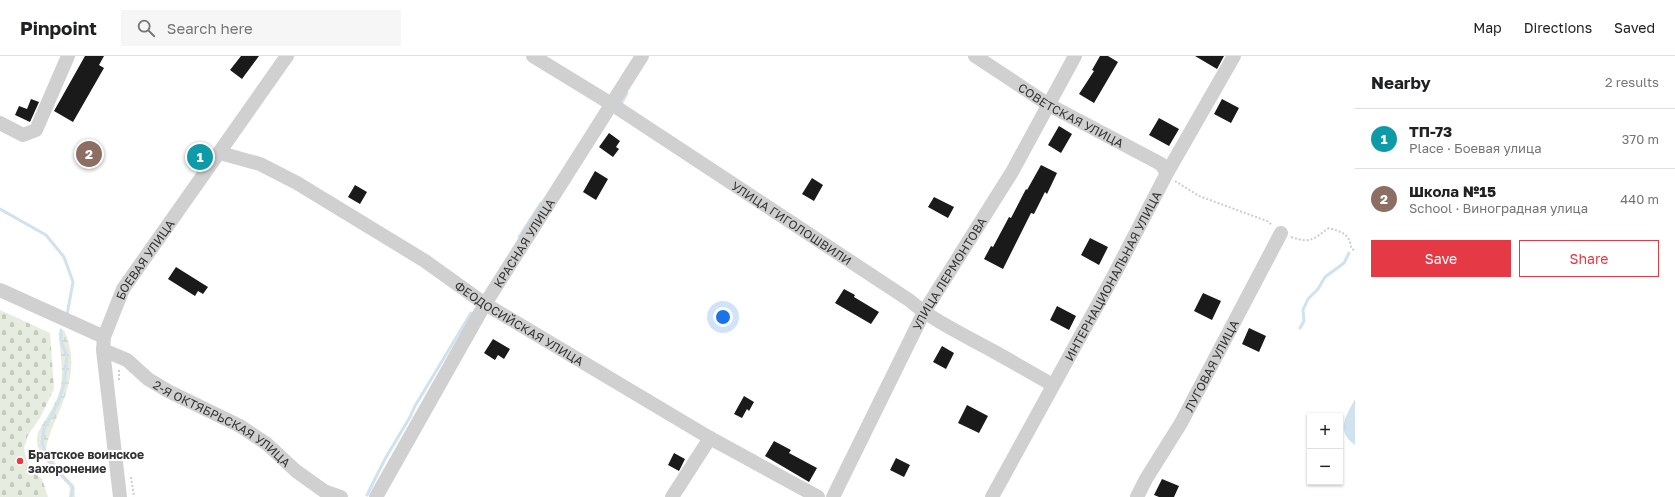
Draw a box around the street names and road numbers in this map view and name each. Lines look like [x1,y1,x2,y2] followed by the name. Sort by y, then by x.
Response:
[1016,79,1126,151] street label: СОВЕТСКАЯ УЛИЦА
[729,178,855,268] street label: УЛИЦА ГИГОЛОШВИЛИ
[1061,188,1164,363] street label: ИНТЕРНАЦИОНАЛЬНАЯ УЛИЦА
[490,196,557,290] street label: КРАСНАЯ УЛИЦА
[909,214,989,332] street label: УЛИЦА ЛЕРМОНТОВА
[112,217,177,302] street label: БОЕВАЯ УЛИЦА
[452,277,586,369] street label: ФЕОДОСИЙСКАЯ УЛИЦА
[1181,317,1242,414] street label: ЛУГОВАЯ УЛИЦА
[151,376,294,470] street label: 2-Я ОКТЯБРЬСКАЯ УЛИЦА

